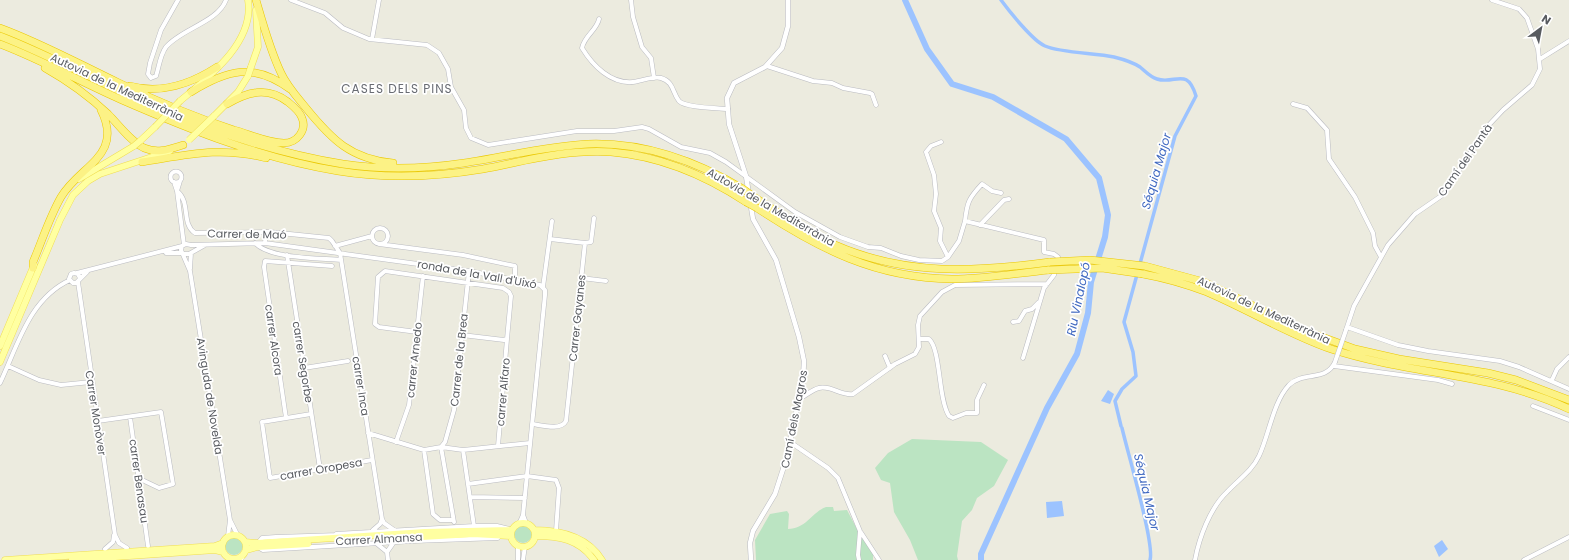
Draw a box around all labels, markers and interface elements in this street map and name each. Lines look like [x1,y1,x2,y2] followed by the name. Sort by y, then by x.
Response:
[1521,8,1561,48] north arrow
[1539,11,1554,28] text: N
[48,49,186,125] street label: Autovia de la Mediterrània
[341,80,453,97] district label: CASES DELS PINS
[1434,121,1496,199] street label: Camí del Pantà
[1137,130,1175,211] water label: Séquia Major
[704,164,838,250] street label: Autovia de la Mediterrània
[207,225,287,243] street label: Carrer de Maó
[416,256,538,292] street label: ronda de la Vall d'Uixó
[1062,260,1094,337] water label: Riu Vinalopó
[1195,272,1333,348] street label: Autovia de la Mediterrània
[564,274,590,362] street label: Carrer Gayanes
[261,303,287,377] street label: carrer Alcora
[446,313,472,407] street label: Carrer de la Brea
[289,320,317,404] street label: carrer Segorbe
[402,321,426,399] street label: carrer Arnedo
[193,336,227,456] street label: Avinguda de Novelda
[348,355,374,417] street label: carrer Inca
[492,357,514,427] street label: carrer Alfaro
[777,368,811,470] street label: Camí dels Magros
[81,369,111,457] street label: Carrer Monòver
[125,438,153,524] street label: carrer Benasau
[1130,452,1164,533] water label: Séquia Major
[279,454,363,484] street label: carrer Oropesa
[335,529,423,549] street label: Carrer Almansa

